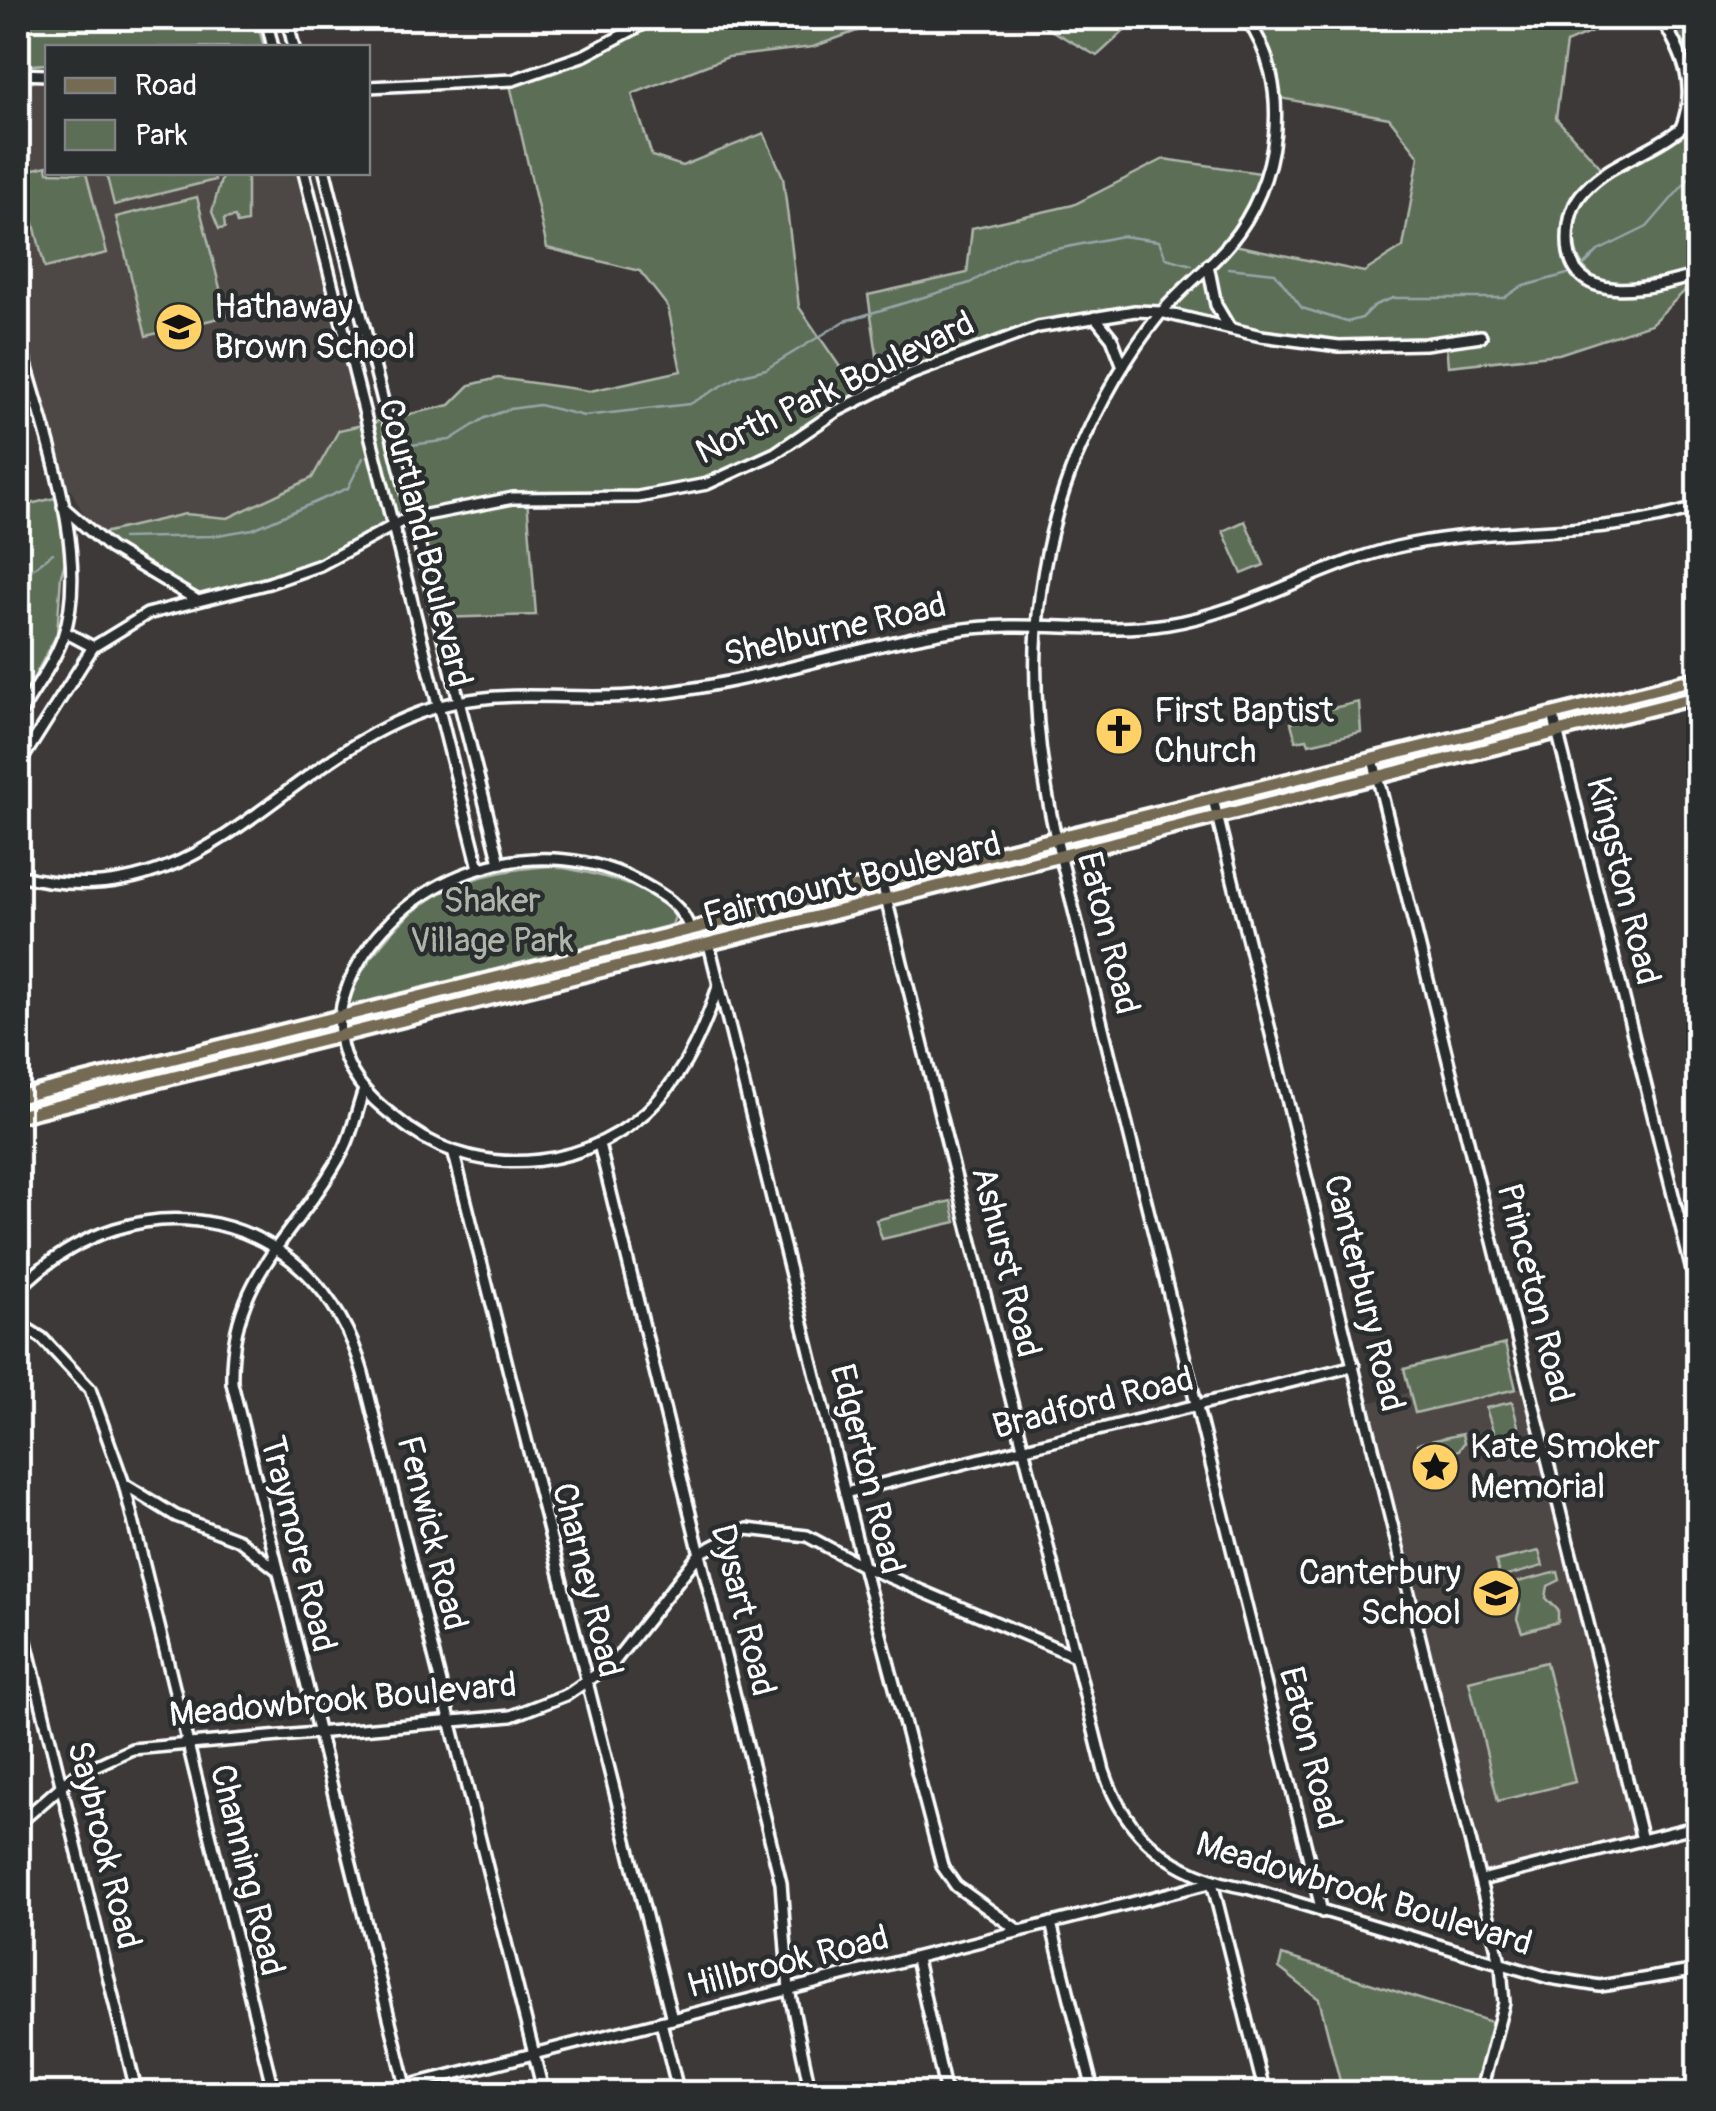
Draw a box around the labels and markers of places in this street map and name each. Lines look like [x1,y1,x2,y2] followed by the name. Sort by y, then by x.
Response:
[214,285,416,369] place label: Hathaway Brown School
[153,301,205,353] school or university icon: Hathaway Brown School
[1154,689,1335,773] place label: First Baptist Church
[1093,705,1145,757] church icon: First Baptist Church
[1470,1425,1660,1509] place label: Kate Smoker Memorial
[1409,1441,1461,1493] place icon: Kate Smoker Memorial
[1299,1551,1461,1635] place label: Canterbury School
[1470,1567,1522,1619] school or university icon: Canterbury School

